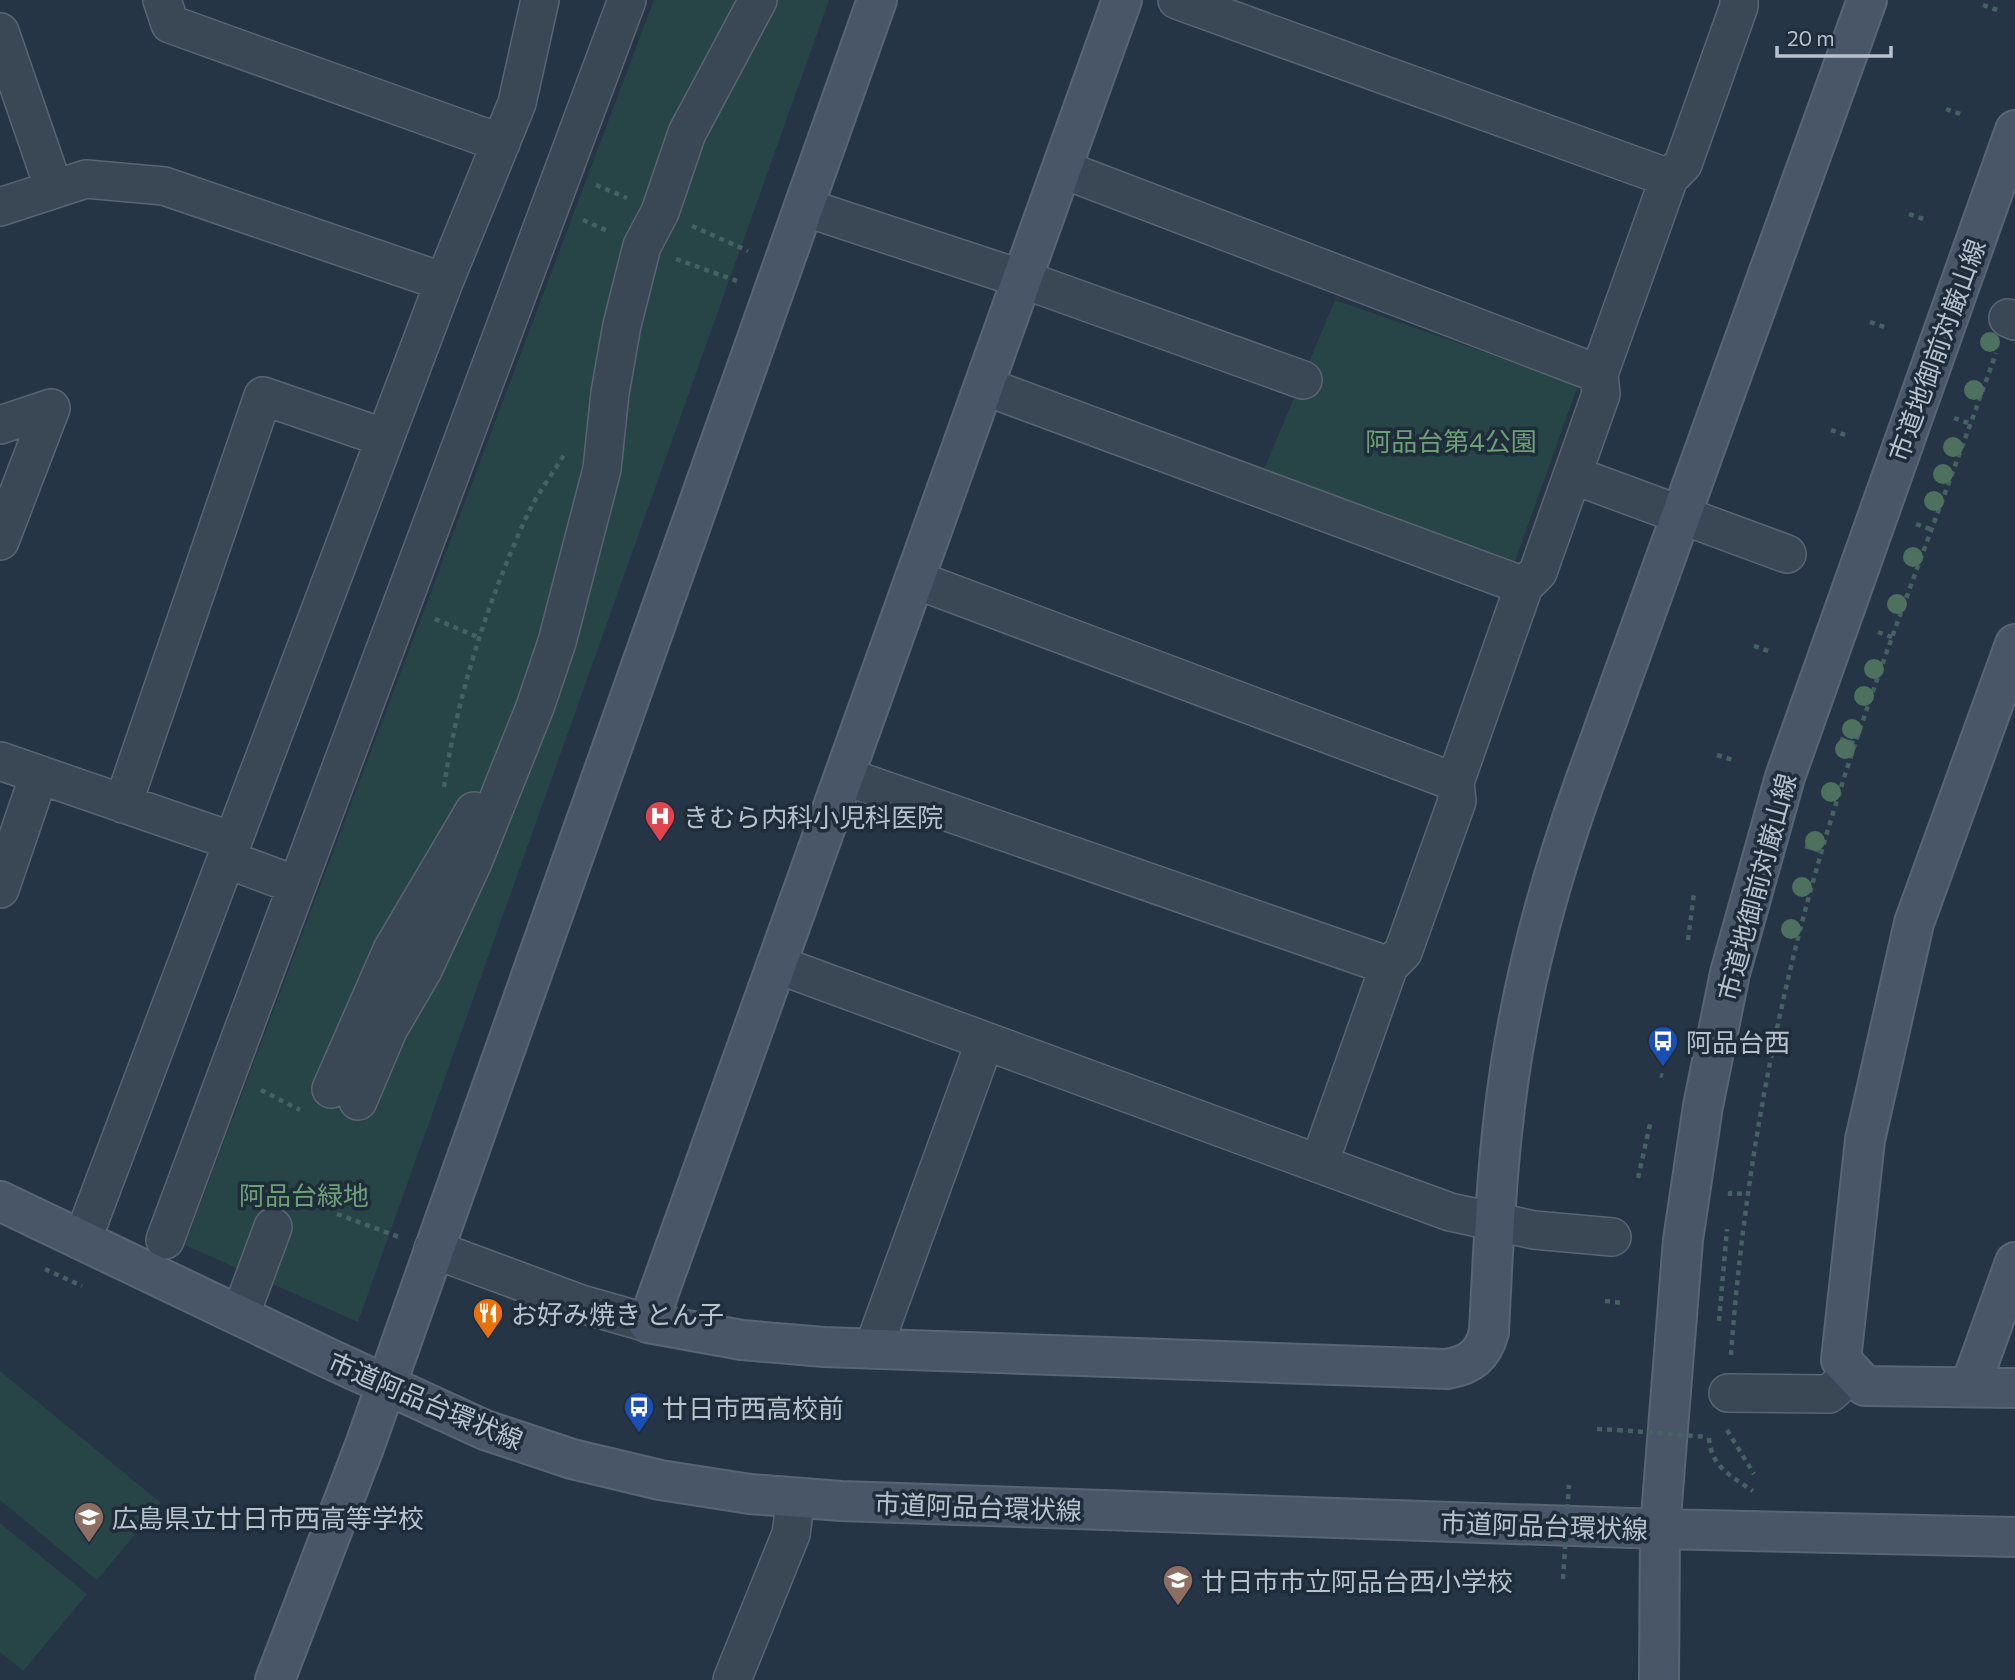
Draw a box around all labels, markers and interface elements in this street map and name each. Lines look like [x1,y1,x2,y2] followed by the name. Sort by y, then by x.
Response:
[1777,14,1891,58] scale bar
[1787,25,1835,50] text: 20 m
[1881,235,1991,465] street label: 市道地御前対厳山線
[1365,425,1537,456] park label: 阿品台第4公園
[1711,770,1801,1004] street label: 市道地御前対厳山線
[643,799,677,843] hospital icon: きむら内科小児科医院
[683,801,943,832] place label: きむら内科小児科医院
[1646,1024,1680,1068] bus stop icon: 阿品台西
[1686,1026,1790,1057] place label: 阿品台西
[239,1179,369,1210] park label: 阿品台緑地
[471,1296,505,1340] restaurant icon: お好み焼き とん子
[511,1298,724,1329] place label: お好み焼き とん子
[324,1345,528,1455] street label: 市道阿品台環状線
[622,1390,656,1434] bus stop icon: 廿日市西高校前
[662,1392,844,1423] place label: 廿日市西高校前
[874,1487,1082,1525] street label: 市道阿品台環状線
[72,1500,106,1544] school or university icon: 広島県立廿日市西高等学校
[112,1502,424,1533] place label: 広島県立廿日市西高等学校
[1440,1506,1648,1544] street label: 市道阿品台環状線
[1161,1563,1195,1607] school or university icon: 廿日市市立阿品台西小学校
[1201,1565,1513,1596] place label: 廿日市市立阿品台西小学校

